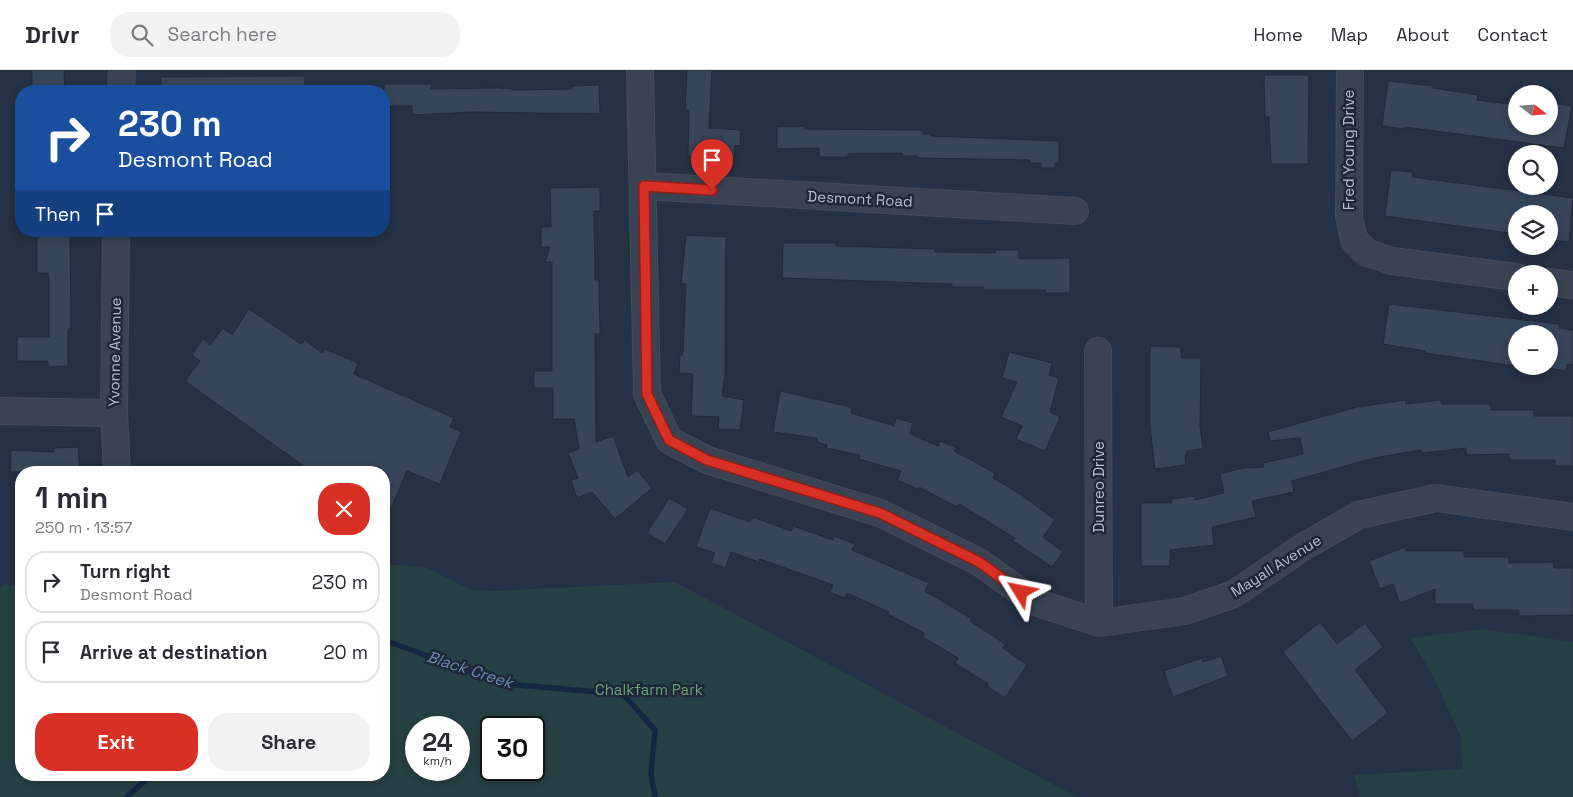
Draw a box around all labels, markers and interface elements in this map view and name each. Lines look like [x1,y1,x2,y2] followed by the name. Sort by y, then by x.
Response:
[110,12,460,57] search box
[25,19,80,50] text: Drivr
[128,21,156,49] icon: search
[168,22,277,47] text: Search here
[1254,23,1303,46] text: Home
[1331,23,1368,46] text: Map
[1396,23,1450,46] text: About
[1478,23,1548,46] text: Contact
[1508,85,1558,135] north arrow
[1508,85,1558,375] map controls
[1339,90,1358,210] street label: Fred Young Drive
[118,102,222,146] text: 230 m
[35,105,100,170] icon: right
[691,139,733,190] pin
[118,145,273,173] text: Desmont Road
[1508,145,1558,195] button: search
[698,146,726,174] icon: arrive
[807,186,913,211] street label: Desmont Road
[91,200,119,228] icon: arrive
[35,202,81,227] text: Then
[1508,205,1558,255] button: layers
[1508,265,1558,315] button: +
[104,297,125,407] street label: Yvonne Avenue
[1508,325,1558,375] button: −
[1089,441,1108,533] street label: Dunreo Drive
[35,478,108,517] text: 1 min
[318,483,370,535] button: close
[35,517,132,538] text: 250 m · 13:57
[1227,530,1325,601] street label: Mayall Avenue
[80,559,170,584] text: Turn right
[994,565,1046,617] position arrow
[37,568,65,596] icon: right
[312,570,368,595] text: 230 m
[80,584,193,605] text: Desmont Road
[37,638,65,666] icon: arrive
[80,640,268,665] text: Arrive at destination
[323,640,368,665] text: 20 m
[424,646,518,694] water label: Black Creek
[595,680,703,699] park label: Chalkfarm Park
[35,713,198,771] button: Exit
[208,713,370,771] button: Share
[480,716,545,781] speed limit sign: 30
[422,726,453,758] text: 24
[423,753,452,769] text: km/h

